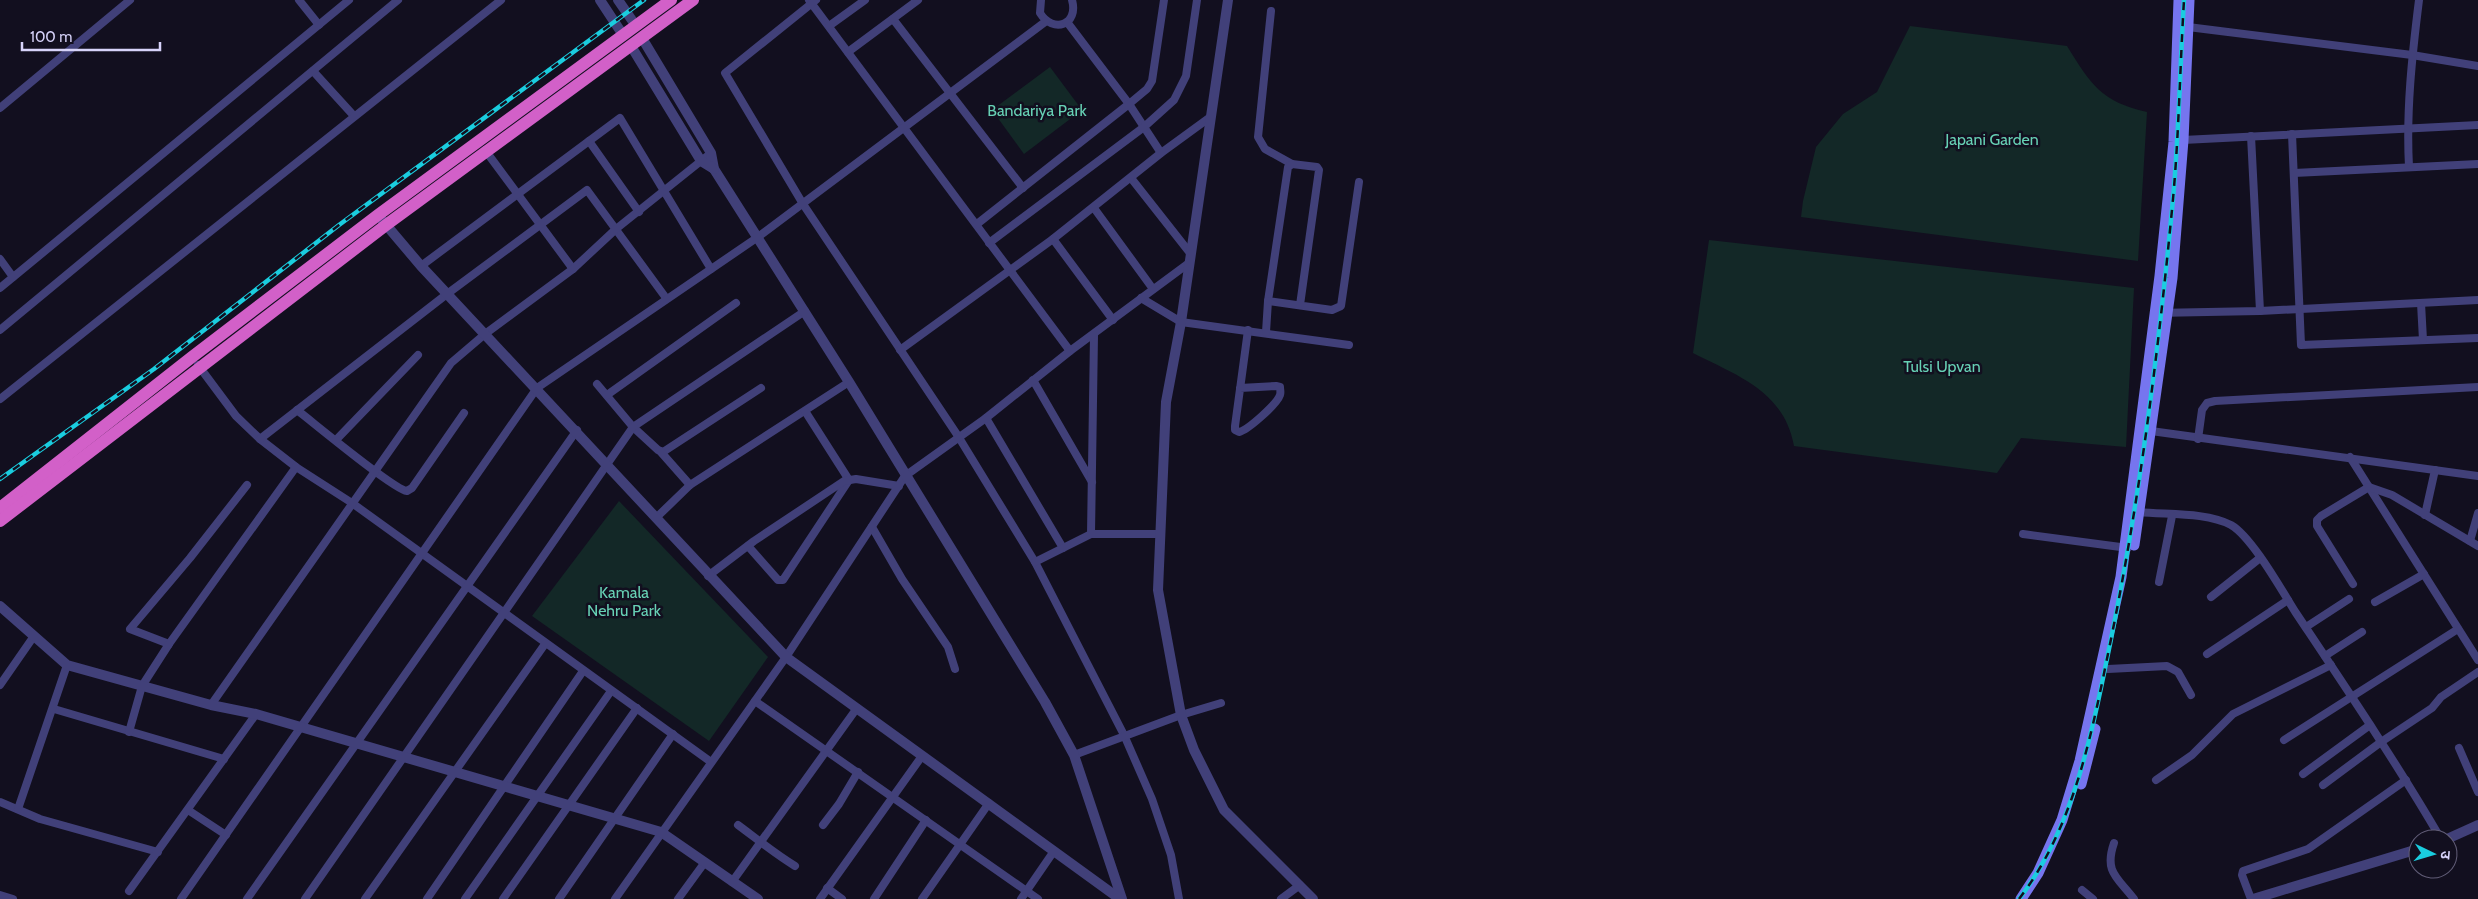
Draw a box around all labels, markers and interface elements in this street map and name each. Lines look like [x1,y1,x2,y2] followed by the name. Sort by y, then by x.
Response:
[22,20,160,52] scale bar
[30,28,72,46] text: 100 m
[987,101,1087,120] park label: Bandariya Park
[1944,130,2039,149] park label: Japani Garden
[1903,357,1981,376] park label: Tulsi Upvan
[587,583,662,620] park label: Kamala Nehru Park
[2408,829,2458,879] north arrow
[2437,850,2455,861] text: उ

